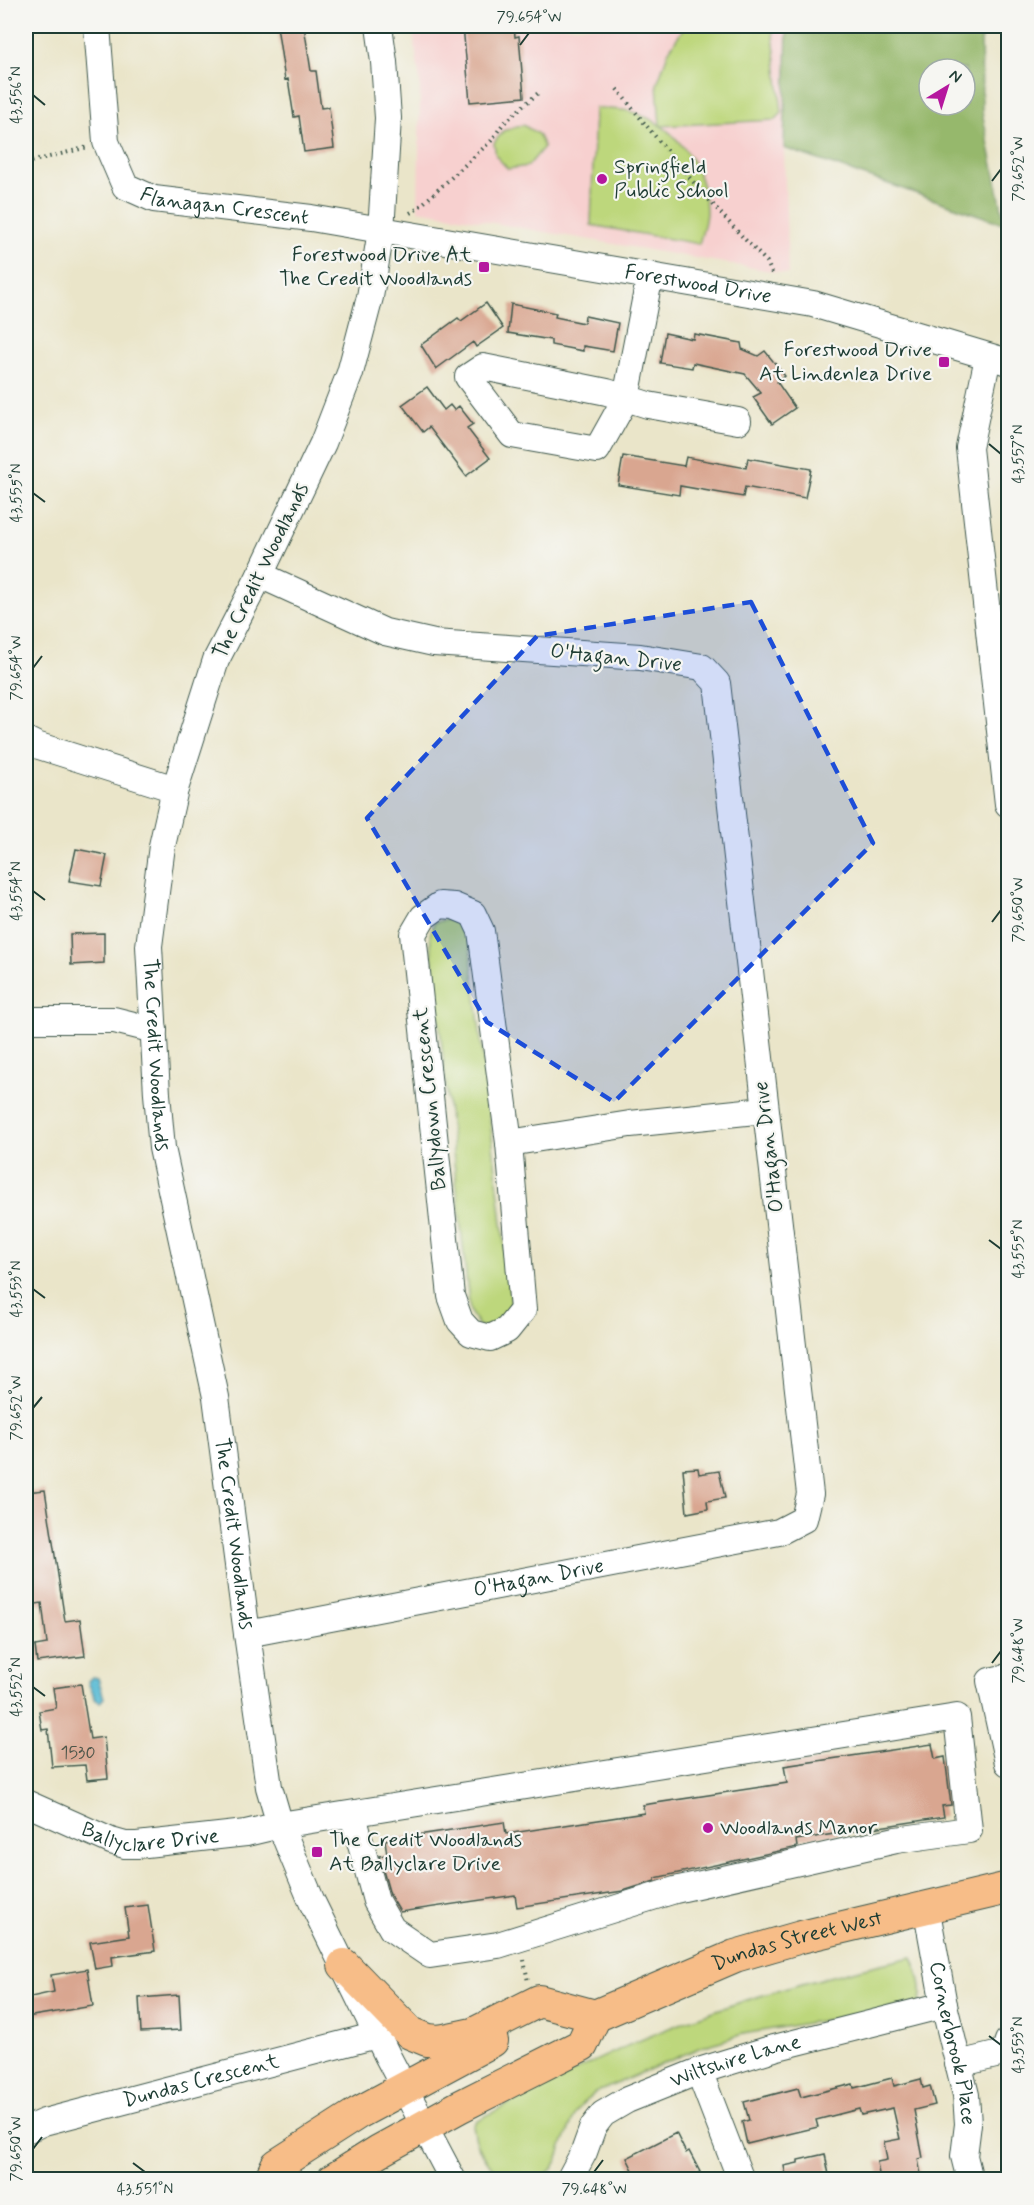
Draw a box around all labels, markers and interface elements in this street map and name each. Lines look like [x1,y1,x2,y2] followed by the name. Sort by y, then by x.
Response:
[497,8,561,28] text: 79.654°W
[917,57,977,117] north arrow
[945,65,966,88] text: N
[7,66,27,124] text: 43.556°N
[1009,137,1029,201] text: 79.652°W
[614,153,729,205] place label: Springfield Public School
[595,172,609,186] marker: Springfield Public School
[135,180,311,232] street label: Flanagan Crescent
[279,241,473,293] place label: Forestwood Drive At The Credit Woodlands
[623,258,774,311] street label: Forestwood Drive
[477,260,491,274] marker: Forestwood Drive At The Credit Woodlands
[759,336,932,388] place label: Forestwood Drive At Lindenlea Drive
[937,355,951,369] marker: Forestwood Drive At Lindenlea Drive
[1009,424,1029,484] text: 43.557°N
[7,463,27,523] text: 43.555°N
[206,478,316,664] street label: The Credit Woodlands
[7,636,27,700] text: 79.654°W
[549,637,683,681] street label: O'Hagan Drive
[7,861,27,921] text: 43.554°N
[1009,878,1029,942] text: 79.650°W
[136,958,176,1153] street label: The Credit Woodlands
[406,1006,454,1192] street label: Ballydown Crescent
[747,1079,793,1214] street label: O'Hagan Drive
[1009,1219,1029,1279] text: 43.555°N
[7,1261,27,1317] text: 43.553°N
[7,1376,27,1440] text: 79.652°W
[207,1436,260,1631] street label: The Credit Woodlands
[471,1552,606,1604] street label: O'Hagan Drive
[1009,1618,1029,1684] text: 79.648°W
[7,1657,27,1717] text: 43.552°N
[60,1741,96,1765] house number: 1530
[720,1814,877,1842] place label: Woodlands Manor
[77,1815,220,1859] street label: Ballyclare Drive
[701,1821,715,1835] marker: Woodlands Manor
[329,1826,522,1878] place label: The Credit Woodlands At Ballyclare Drive
[310,1845,324,1859] marker: The Credit Woodlands At Ballyclare Drive
[708,1904,886,1978] street label: Dundas Street West
[922,1959,982,2126] street label: Cornerbrook Place
[1009,2017,1029,2073] text: 43.553°N
[666,2028,804,2095] street label: Wiltshire Lane
[120,2047,283,2115] street label: Dundas Crescent
[7,2117,27,2181] text: 79.650°W
[117,2180,173,2200] text: 43.551°N
[561,2180,627,2200] text: 79.648°W

